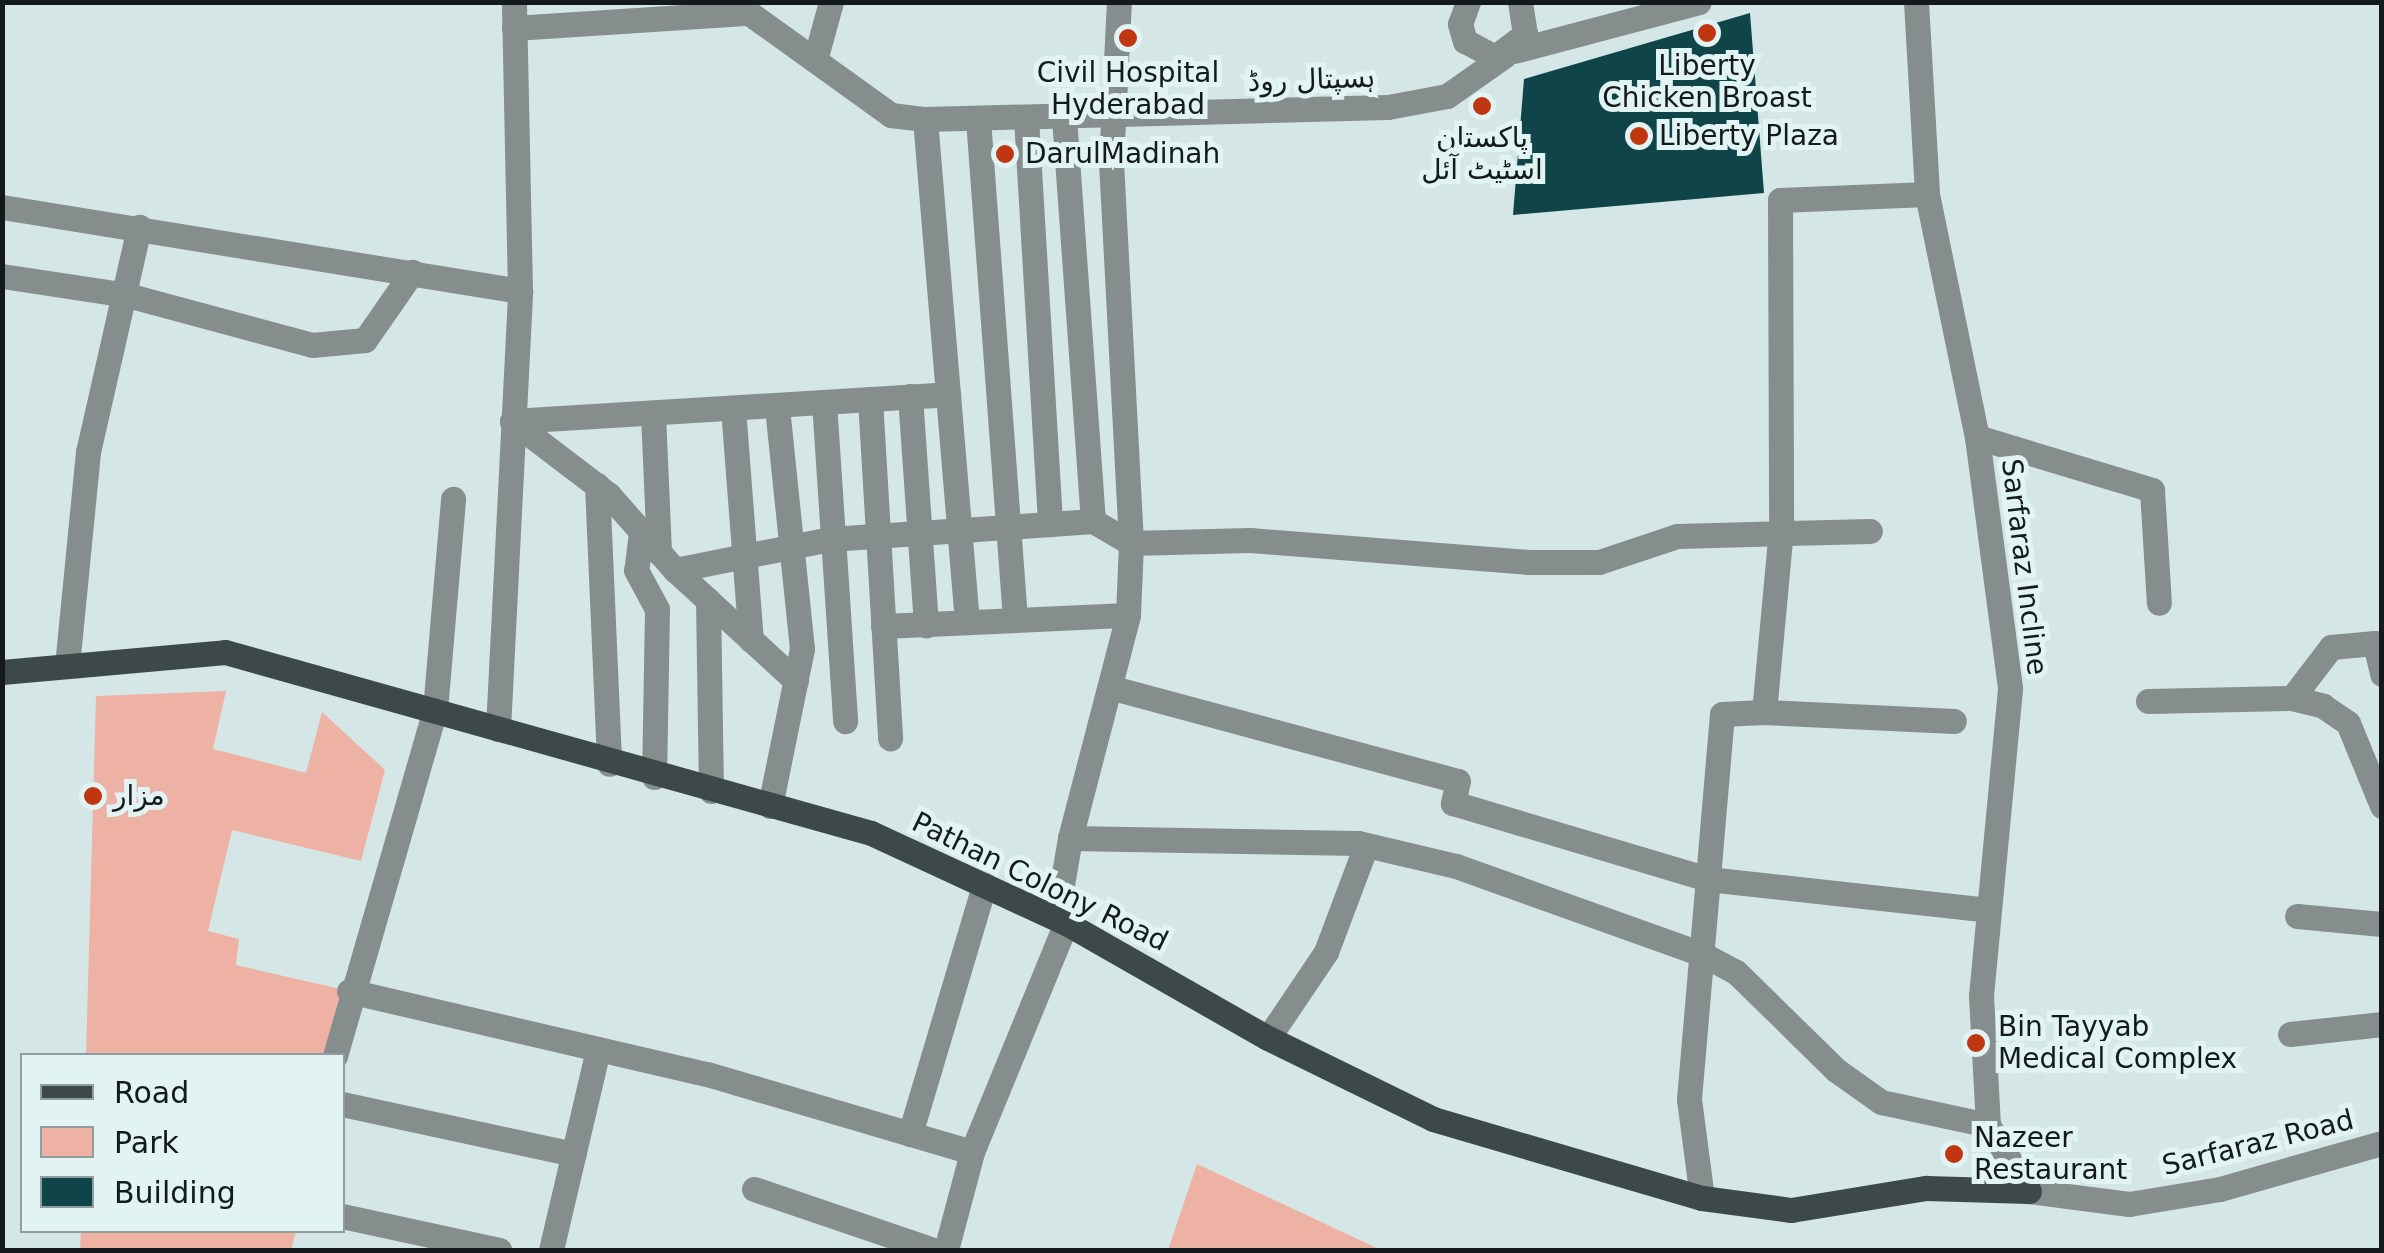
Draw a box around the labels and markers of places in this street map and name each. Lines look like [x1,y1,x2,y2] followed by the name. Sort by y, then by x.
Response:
[1696,22,1718,44] marker: Liberty Chicken Broast
[1115,25,1141,51] marker: Civil Hospital Hyderabad
[1602,49,1812,115] place label: Liberty Chicken Broast
[1037,56,1219,122] place label: Civil Hospital Hyderabad
[1471,95,1493,117] marker: پاکستان اسٹیٹ آئل
[1659,119,1839,153] place label: Liberty Plaza
[1421,121,1543,187] place label: پاکستان اسٹیٹ آئل
[1628,125,1650,147] marker: Liberty Plaza
[1025,137,1220,171] place label: DarulMadinah
[994,143,1016,165] marker: DarulMadinah
[113,779,165,813] place label: مزار
[82,785,104,807] marker: مزار
[1998,1010,2237,1076] place label: Bin Tayyab Medical Complex
[1963,1030,1989,1056] marker: Bin Tayyab Medical Complex
[1974,1121,2127,1187] place label: Nazeer Restaurant
[1943,1143,1965,1165] marker: Nazeer Restaurant

